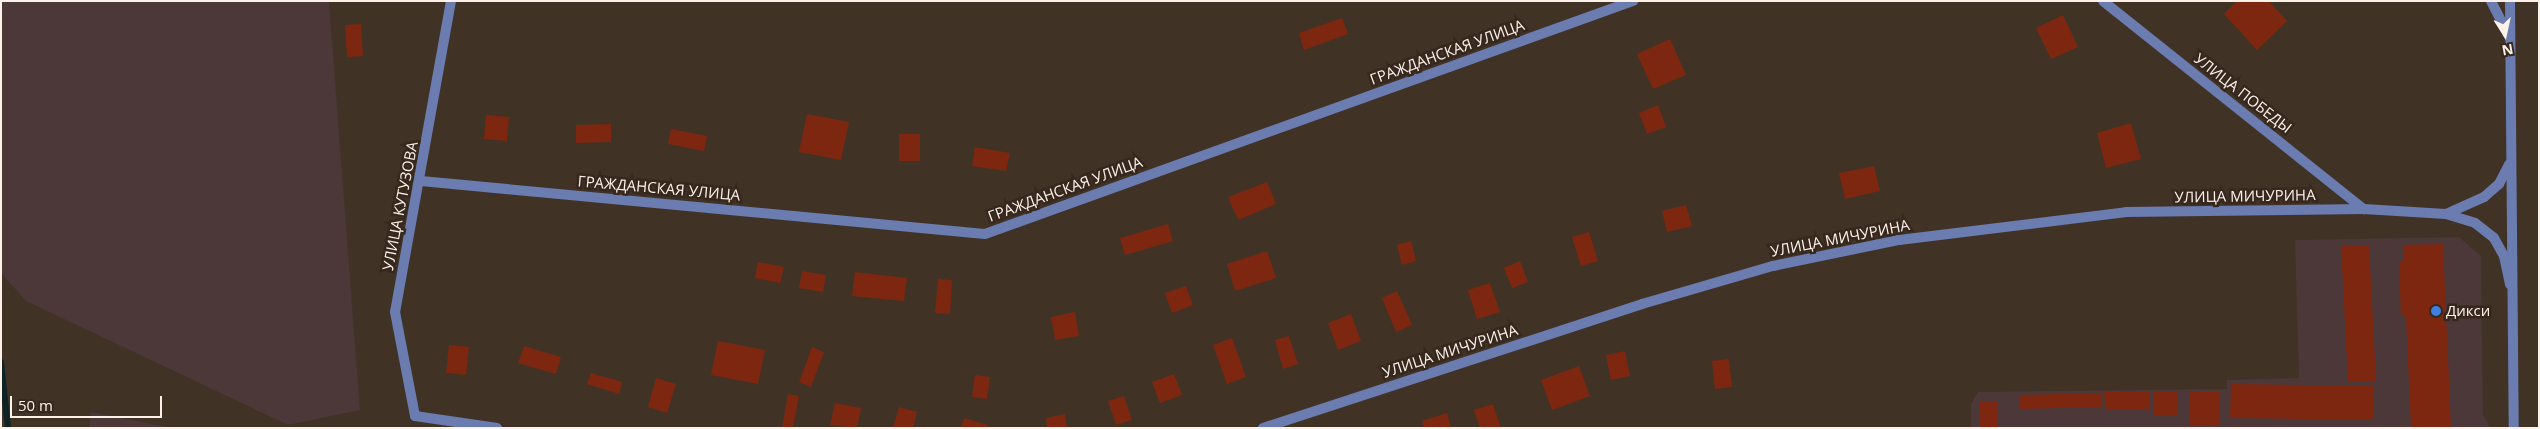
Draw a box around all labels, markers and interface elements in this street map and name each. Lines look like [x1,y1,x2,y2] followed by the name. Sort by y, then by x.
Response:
[2480,10,2530,60] north arrow
[1367,16,1527,88] street label: ГРАЖДАНСКАЯ УЛИЦА
[2500,40,2515,61] text: N
[2191,49,2295,137] street label: УЛИЦА ПОБЕДЫ
[379,140,421,272] street label: УЛИЦА КУТУЗОВА
[985,153,1145,225] street label: ГРАЖДАНСКАЯ УЛИЦА
[577,172,741,204] street label: ГРАЖДАНСКАЯ УЛИЦА
[2174,186,2316,206] street label: УЛИЦА МИЧУРИНА
[1769,216,1911,260] street label: УЛИЦА МИЧУРИНА
[2446,302,2490,320] place label: Дикси
[2430,305,2442,317] marker: Дикси
[1380,321,1520,381] street label: УЛИЦА МИЧУРИНА
[12,386,165,418] scale bar
[18,395,53,415] text: 50 m

